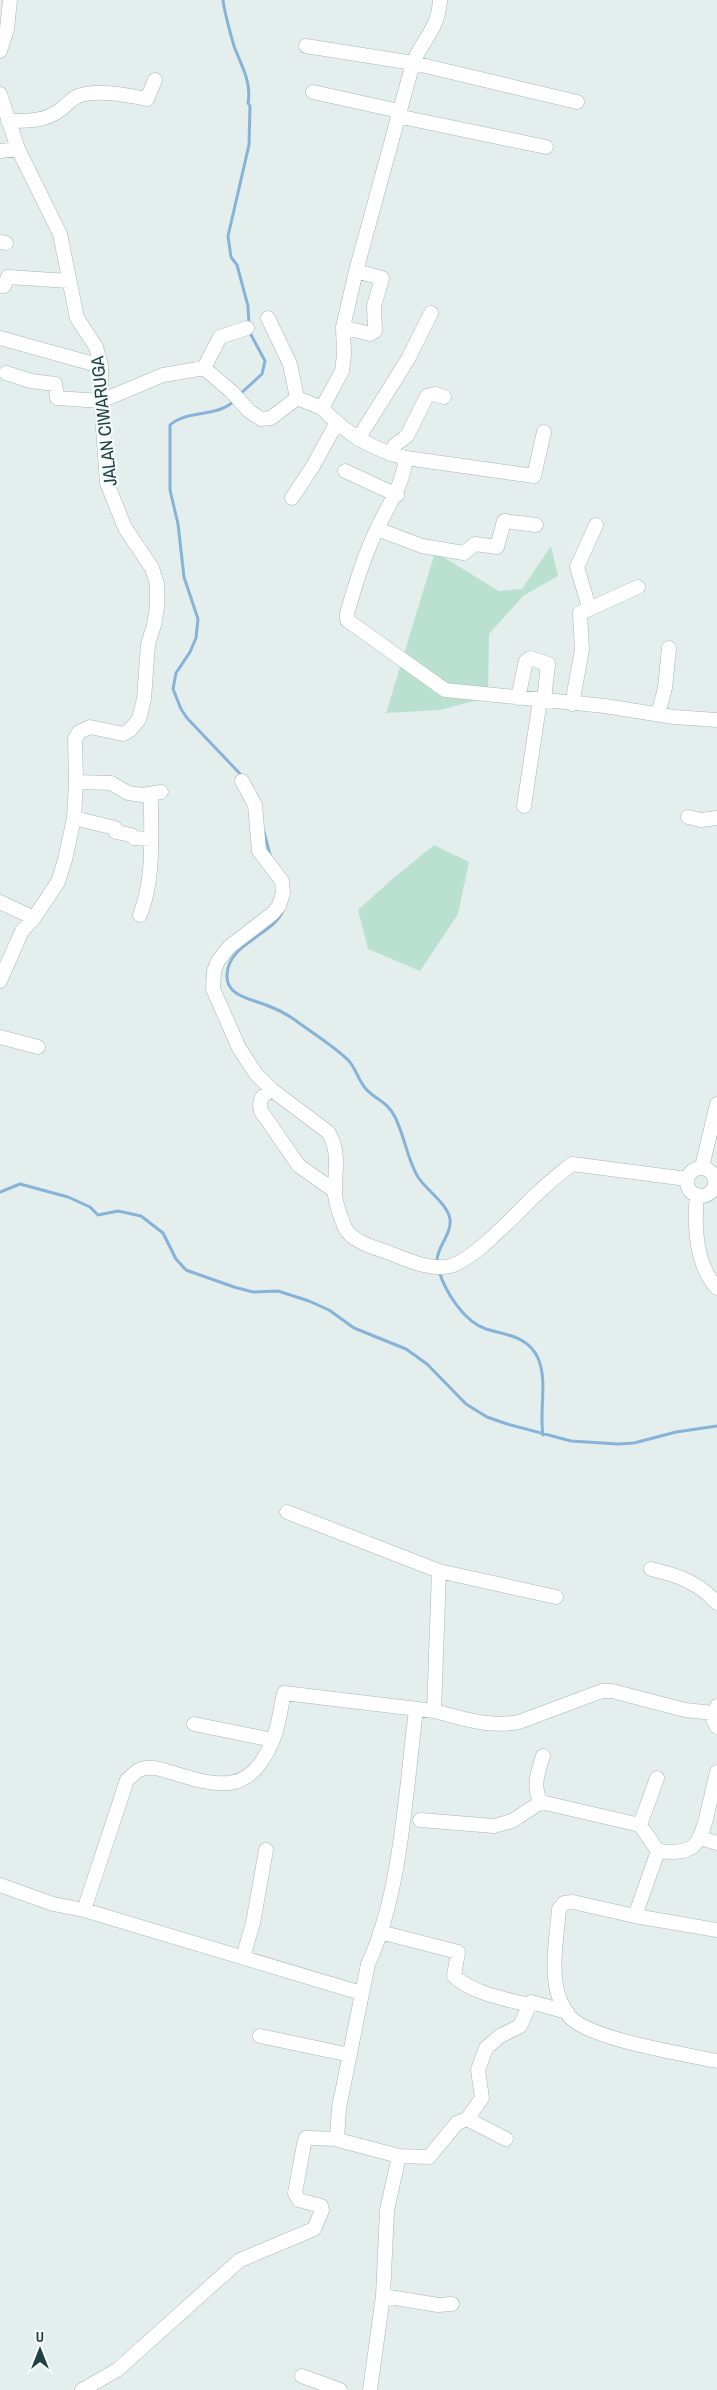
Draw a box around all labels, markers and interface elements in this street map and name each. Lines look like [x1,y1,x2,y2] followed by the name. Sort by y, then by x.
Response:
[84,355,123,487] street label: JALAN CIWARUGA
[15,2325,65,2375] north arrow
[36,2328,44,2346] text: U

